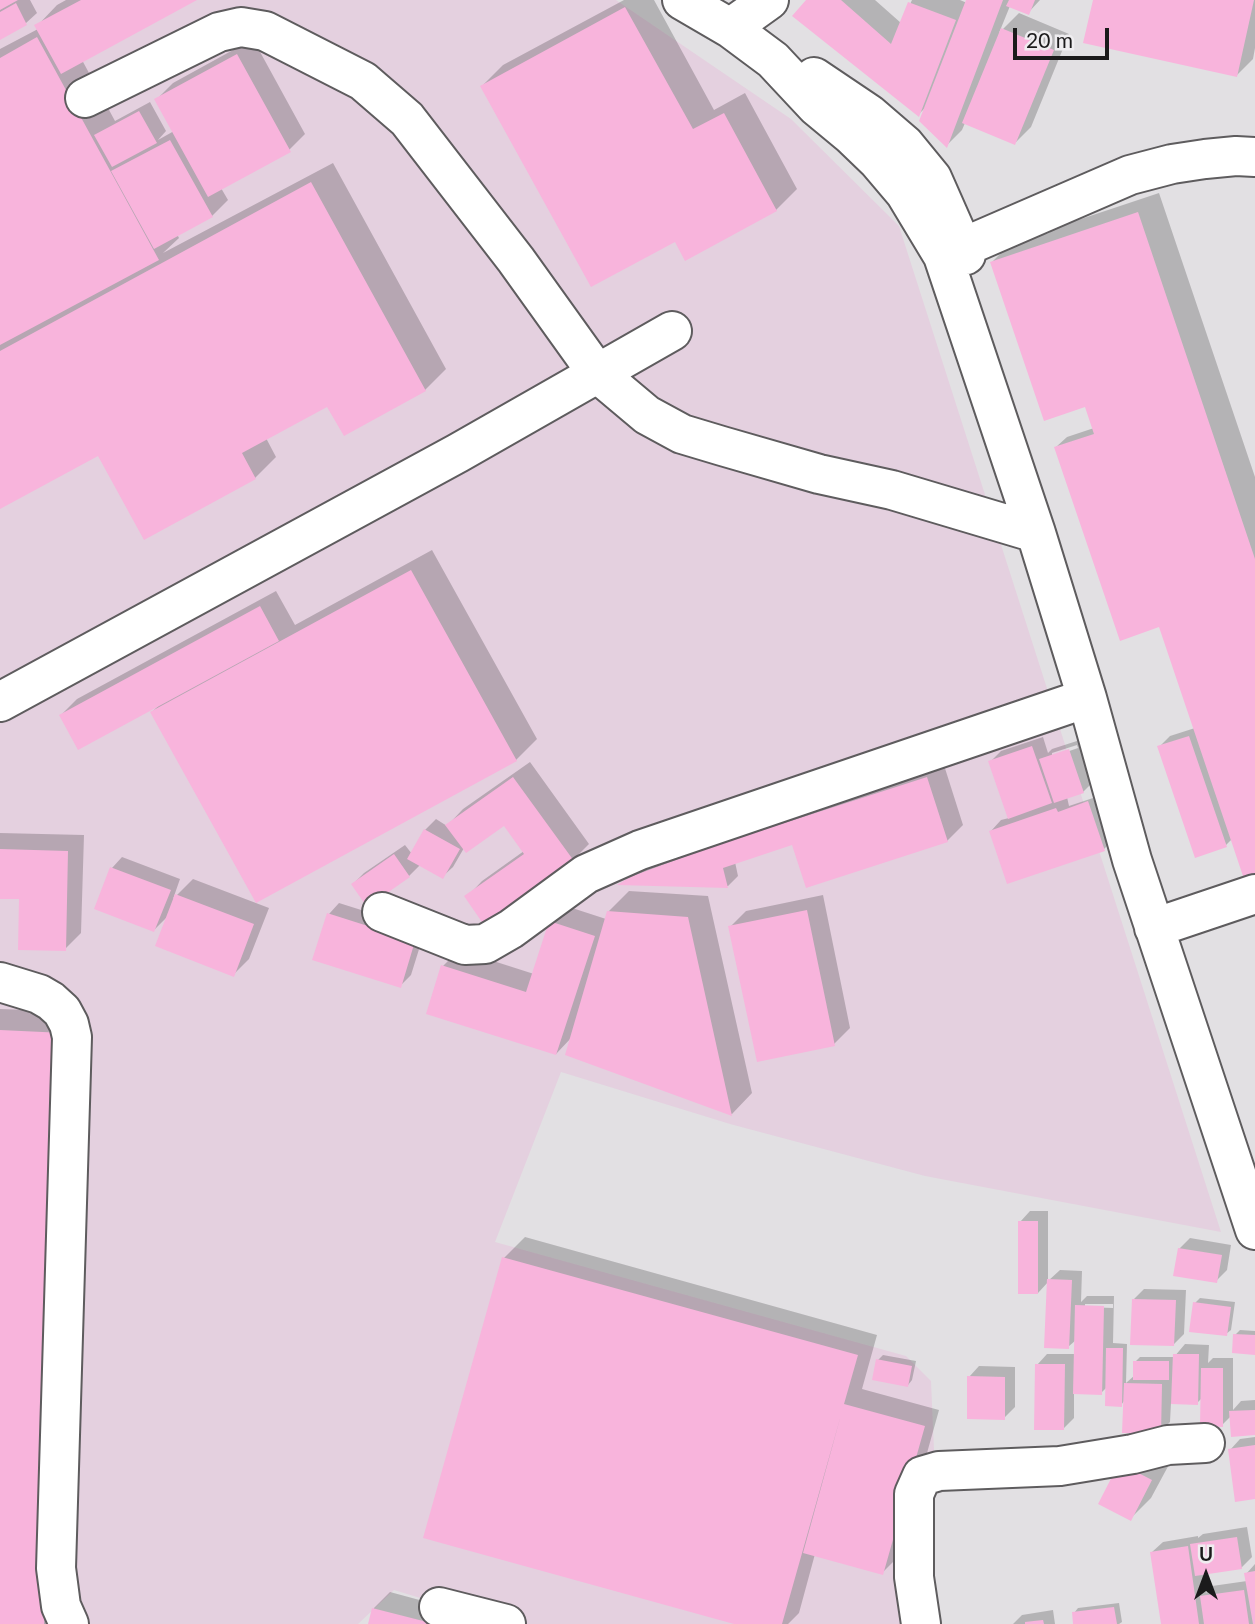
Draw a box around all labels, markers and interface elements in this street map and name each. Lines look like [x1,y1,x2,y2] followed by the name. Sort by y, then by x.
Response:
[1017,14,1113,58] scale bar
[1026,27,1073,52] text: 20 m
[1171,1540,1241,1610] north arrow
[1199,1542,1213,1565] text: U

